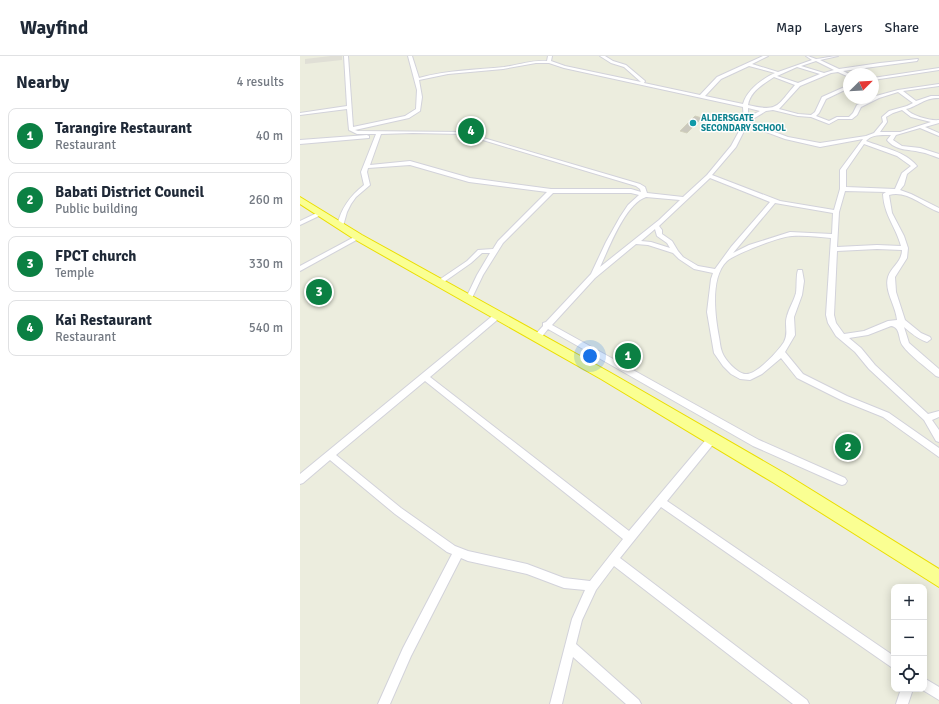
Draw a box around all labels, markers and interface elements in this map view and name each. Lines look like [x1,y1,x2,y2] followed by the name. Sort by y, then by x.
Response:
[20,16,88,40] text: Wayfind
[776,19,802,36] text: Map
[824,19,863,36] text: Layers
[885,19,919,36] text: Share
[843,68,879,104] north arrow
[16,72,69,93] text: Nearby
[236,74,284,90] text: 4 results
[701,113,786,134] place label: ALDERSGATE SECONDARY SCHOOL
[458,116,484,146] pin: 4
[688,118,698,128] marker: ALDERSGATE SECONDARY SCHOOL
[55,119,192,137] text: Tarangire Restaurant
[26,128,34,144] text: 1
[256,128,283,144] text: 40 m
[55,137,116,153] text: Restaurant
[55,183,204,201] text: Babati District Council
[26,192,34,208] text: 2
[249,192,283,208] text: 260 m
[55,201,138,217] text: Public building
[55,247,136,265] text: FPCT church
[26,256,34,272] text: 3
[249,256,283,272] text: 330 m
[55,265,94,281] text: Temple
[306,277,332,307] pin: 3
[55,311,152,329] text: Kai Restaurant
[26,320,34,336] text: 4
[249,320,283,336] text: 540 m
[55,329,116,345] text: Restaurant
[615,341,641,371] pin: 1
[580,346,600,366] your location
[835,432,861,462] pin: 2
[891,584,927,692] map controls
[891,584,927,620] button: +
[891,620,927,656] button: −
[891,656,927,692] button: locate

